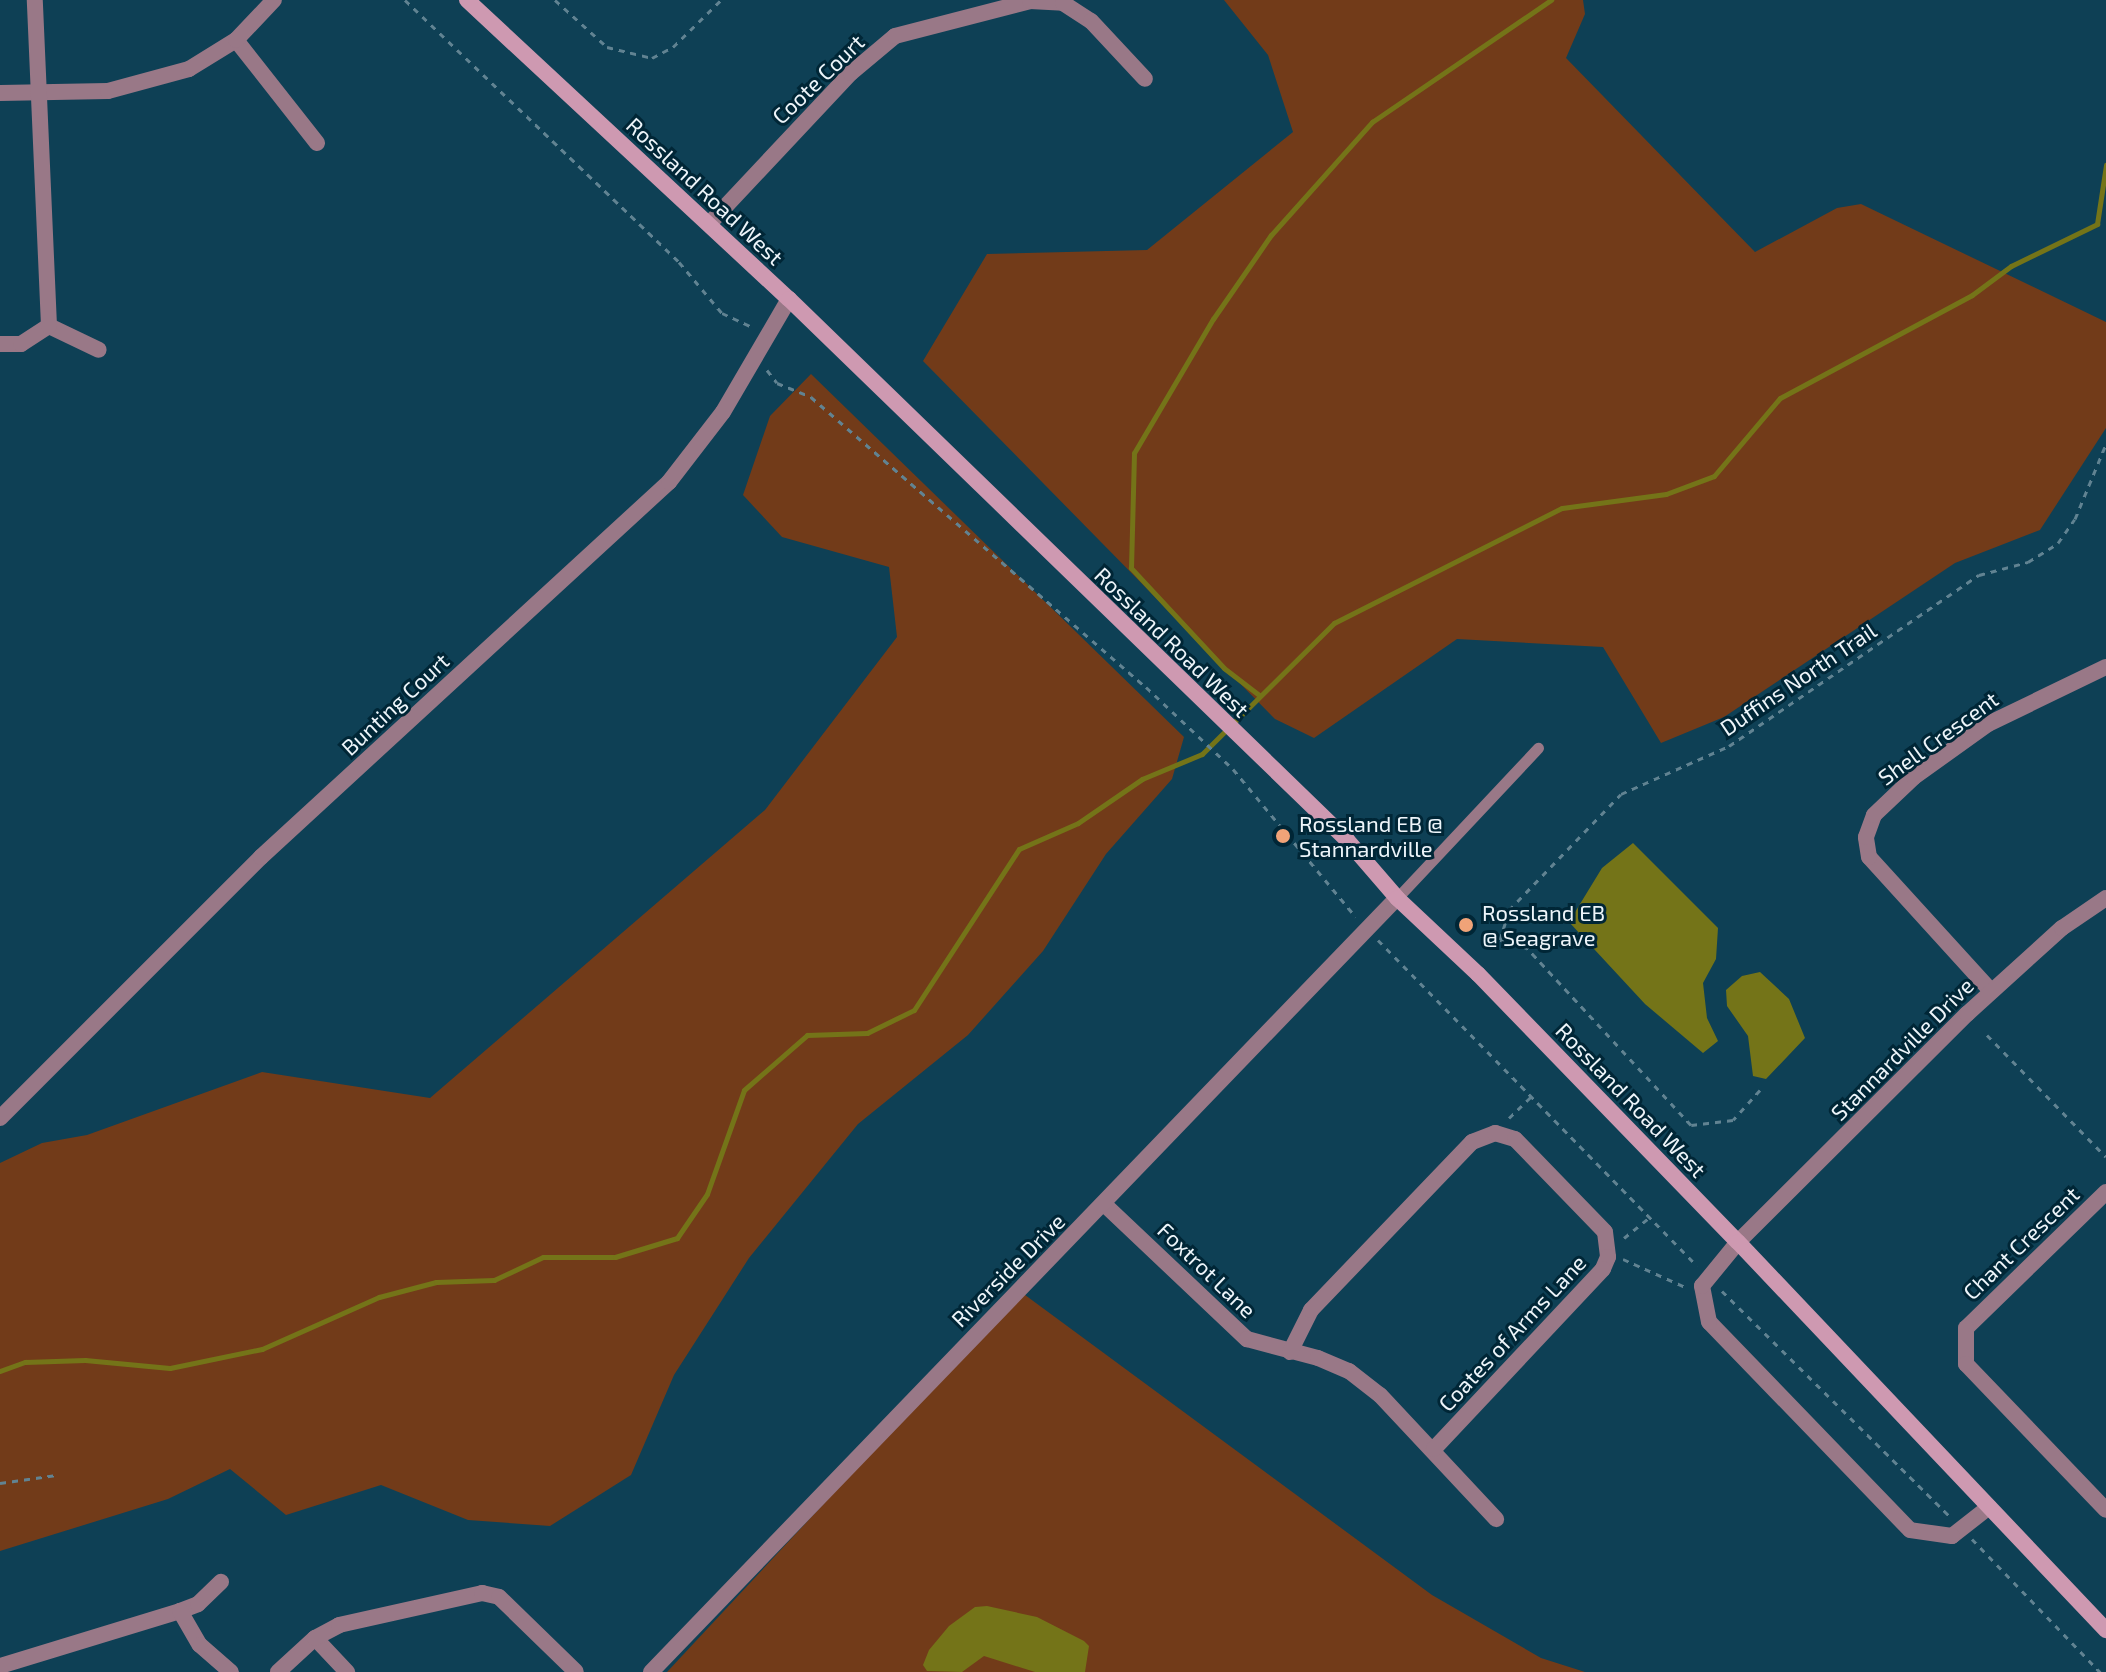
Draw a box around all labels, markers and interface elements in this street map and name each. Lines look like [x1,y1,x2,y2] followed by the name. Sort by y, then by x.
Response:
[767,29,869,129] street label: Coote Court
[621,112,789,270] street label: Rossland Road West
[1089,561,1255,723] street label: Rossland Road West
[1715,617,1881,741] street label: Duffins North Trail
[336,647,454,761] street label: Bunting Court
[1873,685,2003,791] street label: Shell Crescent
[1299,810,1443,862] place label: Rossland EB @ Stannardville
[1274,827,1292,845] marker: Rossland EB @ Stannardville
[1482,899,1605,950] place label: Rossland EB @ Seagrave
[1457,916,1475,934] marker: Rossland EB @ Seagrave
[1825,972,1979,1126] street label: Stannardville Drive
[1550,1017,1712,1183] street label: Rossland Road West
[1957,1181,2085,1305] street label: Chant Crescent
[946,1208,1070,1332] street label: Riverside Drive
[1152,1217,1262,1323] street label: Foxtrot Lane
[1432,1249,1592,1417] street label: Coates of Arms Lane

